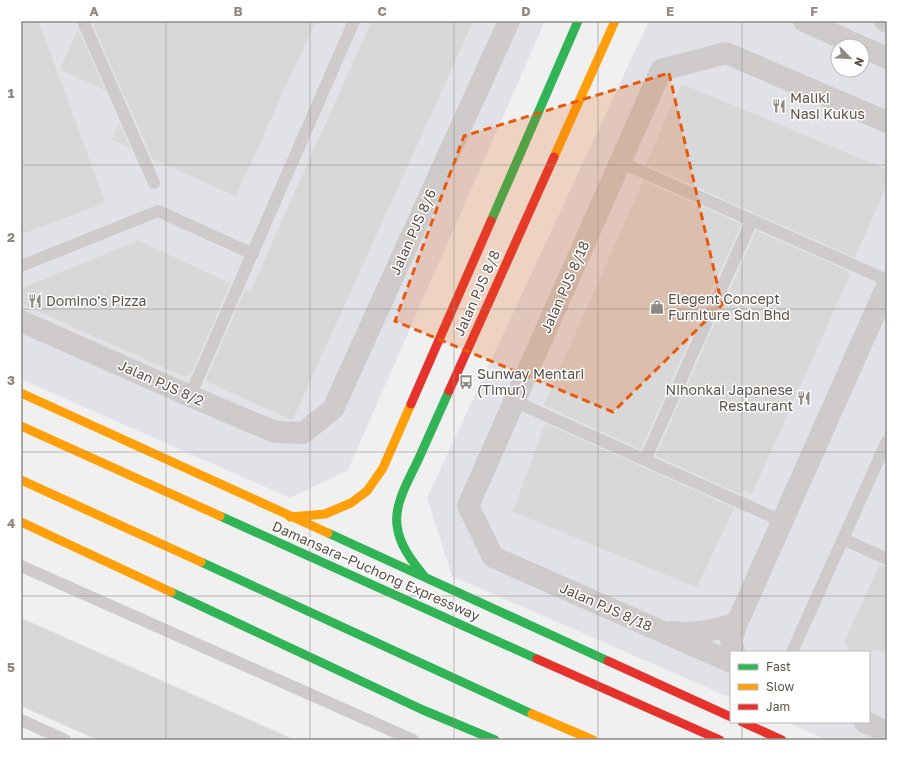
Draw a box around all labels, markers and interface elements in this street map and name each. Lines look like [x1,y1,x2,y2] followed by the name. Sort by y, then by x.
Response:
[89,3,99,19] text: A
[233,3,243,19] text: B
[377,3,387,19] text: C
[521,3,531,19] text: D
[666,3,674,19] text: E
[810,3,818,19] text: F
[830,38,870,78] north arrow
[852,56,867,69] text: N
[8,85,15,101] text: 1
[790,89,865,122] place label: Maliki Nasi Kukus
[771,98,787,114] restaurant icon: Maliki Nasi Kukus
[386,186,439,277] street label: Jalan PJS 8/6
[7,229,15,245] text: 2
[537,238,592,336] street label: Jalan PJS 8/18
[450,247,503,338] street label: Jalan PJS 8/8
[668,290,790,323] place label: Elegent Concept Furniture Sdn Bhd
[46,292,146,309] place label: Domino's Pizza
[27,293,43,309] restaurant icon: Domino's Pizza
[649,299,665,315] shop icon: Elegent Concept Furniture Sdn Bhd
[116,356,207,409] street label: Jalan PJS 8/2
[477,365,584,398] place label: Sunway Mentari (Timur)
[7,372,15,388] text: 3
[458,374,474,390] bus stop icon: Sunway Mentari (Timur)
[666,381,793,414] place label: Nihonkai Japanese Restaurant
[796,390,812,406] restaurant icon: Nihonkai Japanese Restaurant
[7,515,15,531] text: 4
[270,517,483,624] street label: Damansara–Puchong Expressway
[557,579,655,634] street label: Jalan PJS 8/18
[730,651,870,723] legend
[7,659,15,675] text: 5
[766,659,791,674] text: Fast
[766,679,794,694] text: Slow
[766,699,790,714] text: Jam

